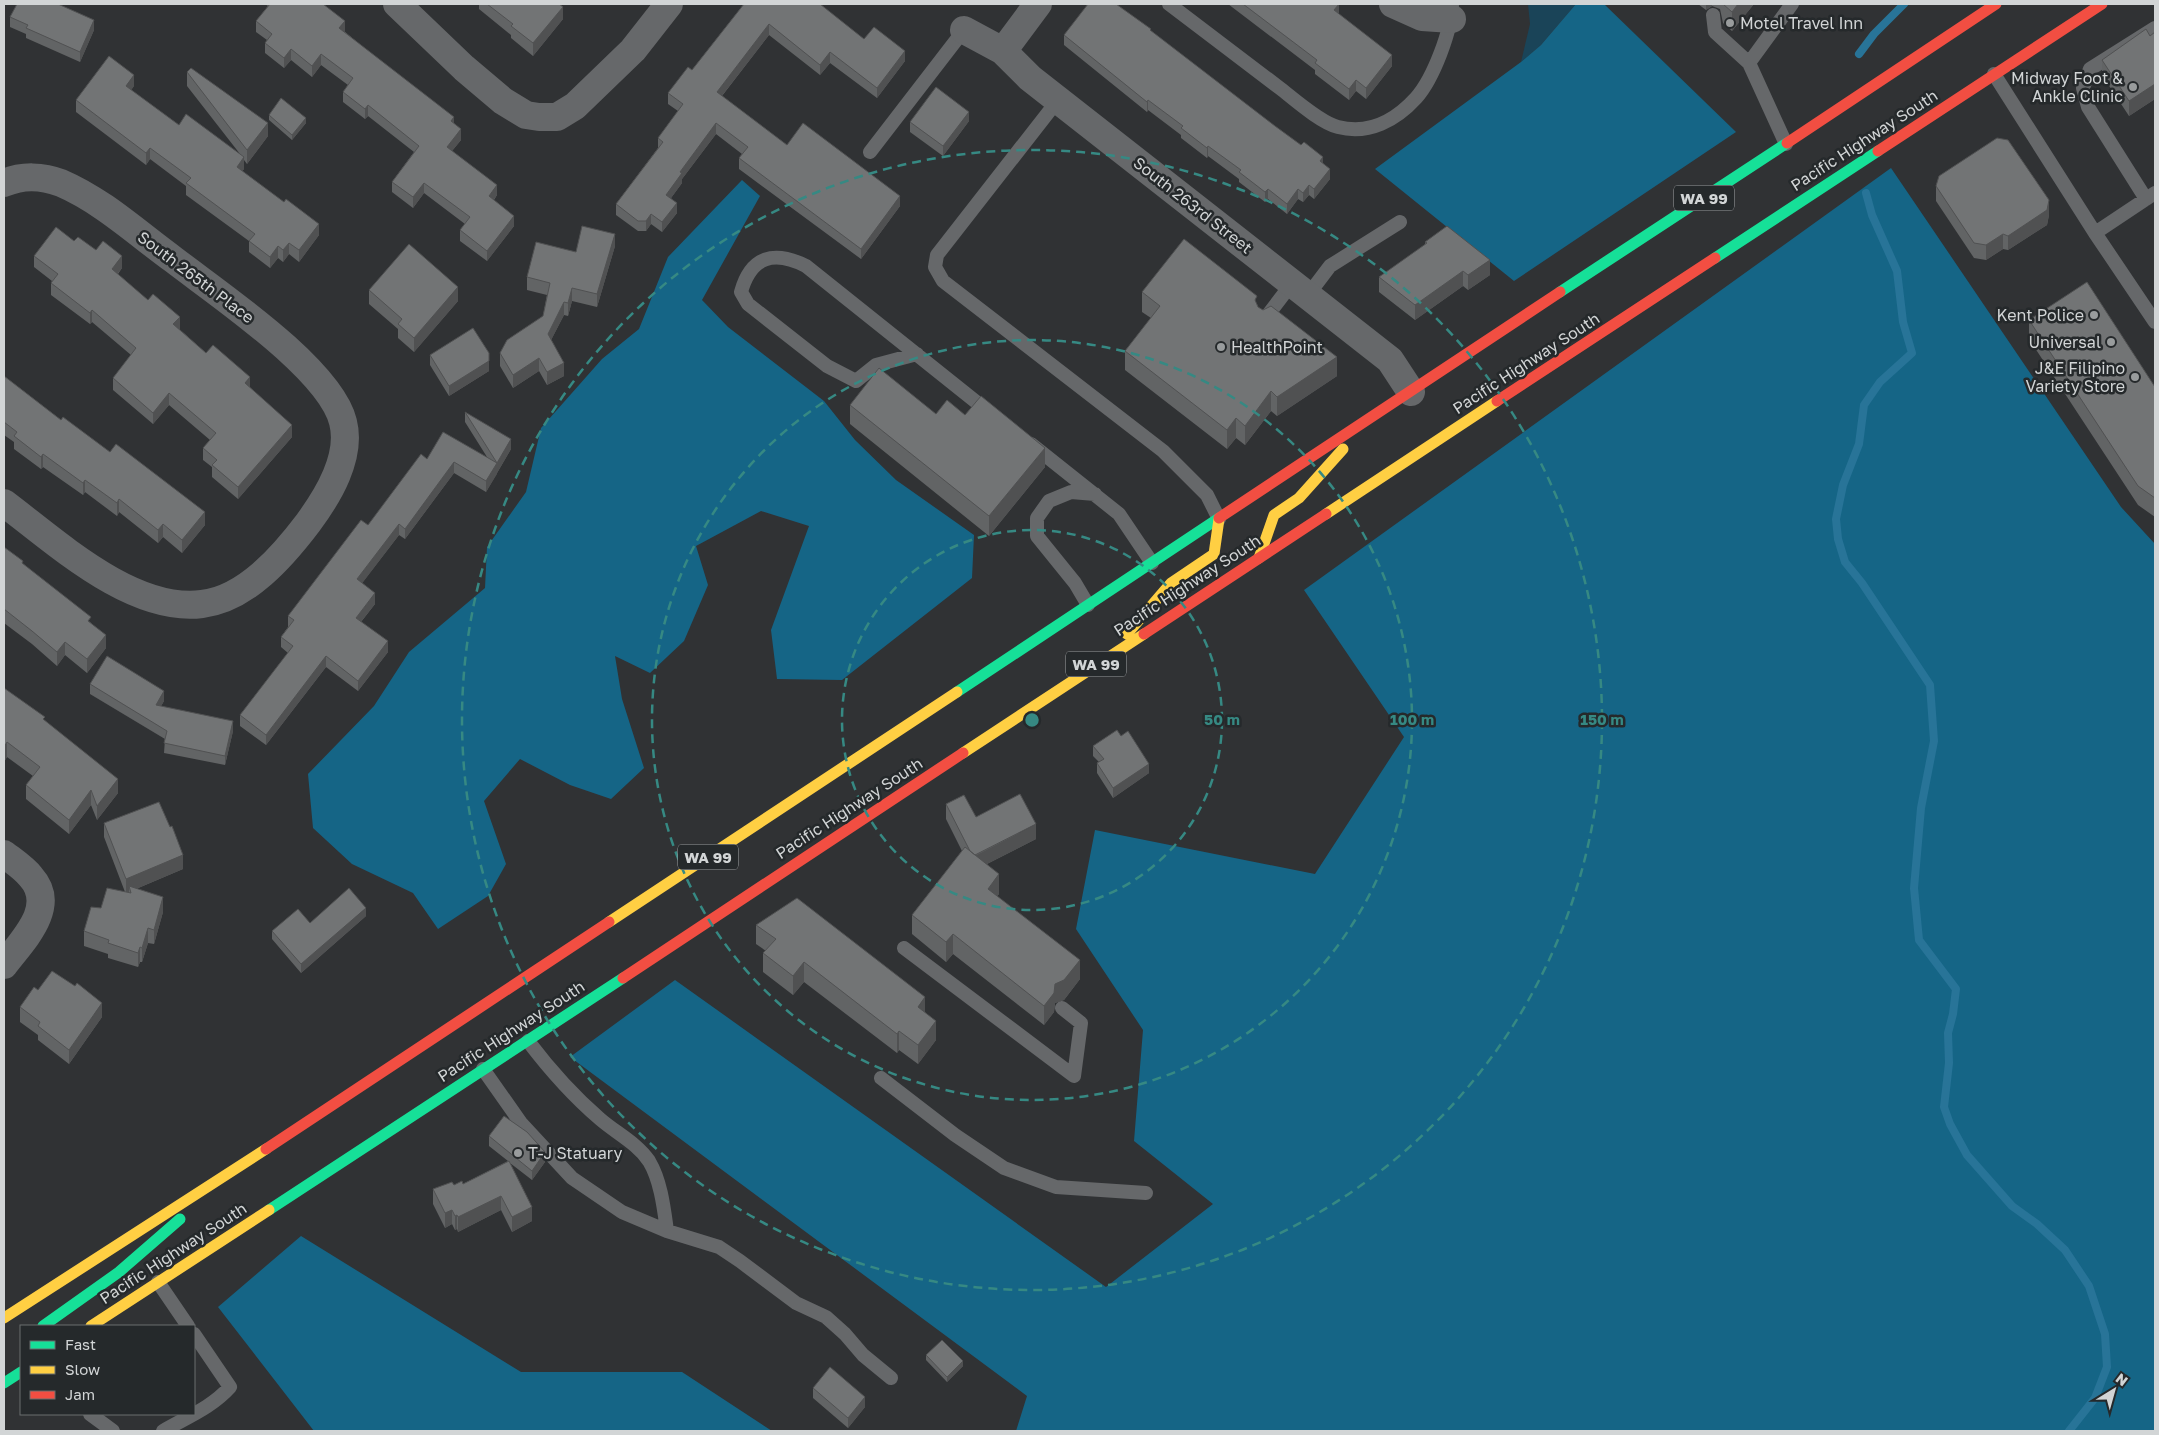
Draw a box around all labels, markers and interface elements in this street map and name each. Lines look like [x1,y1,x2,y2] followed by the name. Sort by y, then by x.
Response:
[1740,13,1863,33] place label: Motel Travel Inn
[1724,17,1736,29] marker: Motel Travel Inn
[2011,68,2123,106] place label: Midway Foot & Ankle Clinic
[2127,81,2139,93] marker: Midway Foot & Ankle Clinic
[1787,85,1941,195] street label: Pacific Highway South
[1130,152,1256,258] street label: South 263rd Street
[1674,186,1734,210] road number: WA 99
[134,227,258,327] street label: South 265th Place
[1997,305,2084,325] place label: Kent Police
[1449,308,1603,418] street label: Pacific Highway South
[2088,309,2100,321] marker: Kent Police
[2028,332,2101,352] place label: Universal
[2105,336,2117,348] marker: Universal
[1231,337,1323,357] place label: HealthPoint
[1215,341,1227,353] marker: HealthPoint
[2025,358,2125,396] place label: J&E Filipino Variety Store
[2129,371,2141,383] marker: J&E Filipino Variety Store
[1110,530,1264,640] street label: Pacific Highway South
[1066,652,1126,676] road number: WA 99
[1204,710,1240,728] text: 50 m
[1390,710,1434,728] text: 100 m
[1580,710,1624,728] text: 150 m
[1023,711,1041,729] centre of rings
[772,753,926,863] street label: Pacific Highway South
[678,844,738,870] road number: WA 99
[434,976,588,1086] street label: Pacific Highway South
[528,1143,622,1163] place label: T-J Statuary
[512,1147,524,1159] marker: T-J Statuary
[96,1198,250,1308] street label: Pacific Highway South
[20,1325,195,1415] legend
[65,1335,96,1353] text: Fast
[65,1360,100,1378] text: Slow
[2089,1365,2139,1415] north arrow
[2113,1369,2131,1389] text: N
[65,1385,95,1403] text: Jam

